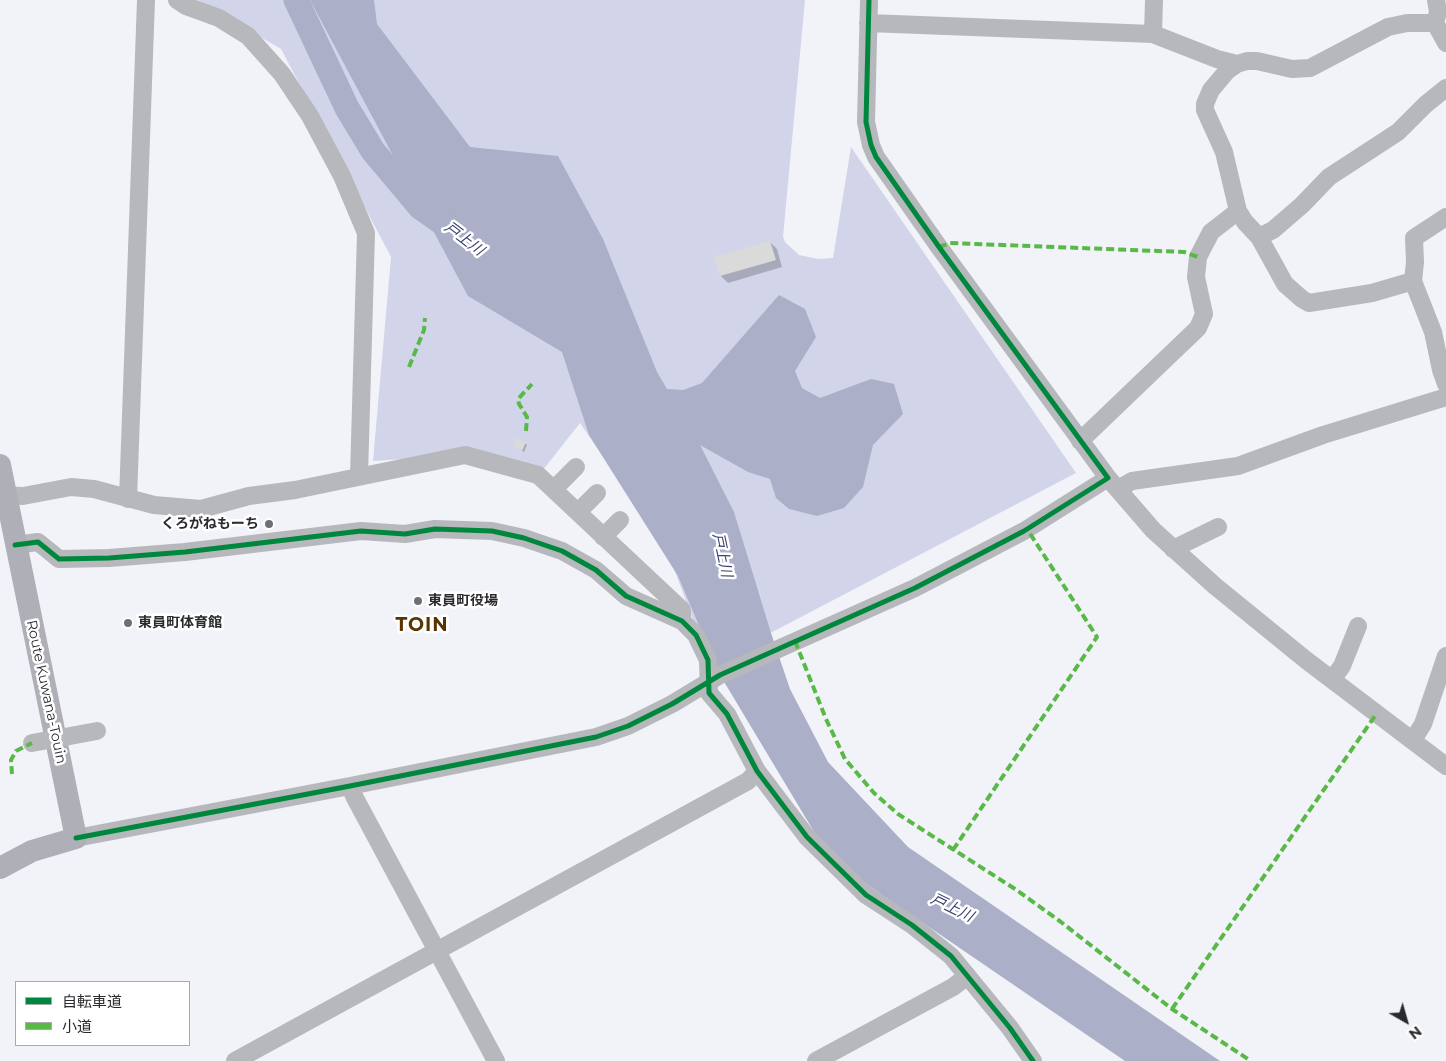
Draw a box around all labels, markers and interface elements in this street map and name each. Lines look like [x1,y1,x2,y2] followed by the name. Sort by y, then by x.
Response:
[441,218,487,260] water label: 戸上川
[161,516,259,532] place label: くろがねもーち
[263,518,275,530] marker: くろがねもーち
[709,531,735,579] water label: 戸上川
[428,593,498,609] place label: 東員町役場
[412,595,424,607] marker: 東員町役場
[395,614,449,636] district label: TOIN
[138,615,222,631] place label: 東員町体育館
[122,617,134,629] marker: 東員町体育館
[23,619,69,765] street label: Route Kuwana-Touin
[928,890,976,926] water label: 戸上川
[15,981,190,1046] legend
[62,992,122,1011] text: 自転車道
[1381,996,1431,1046] north arrow
[62,1017,92,1036] text: 小道
[1405,1022,1425,1043] text: N

